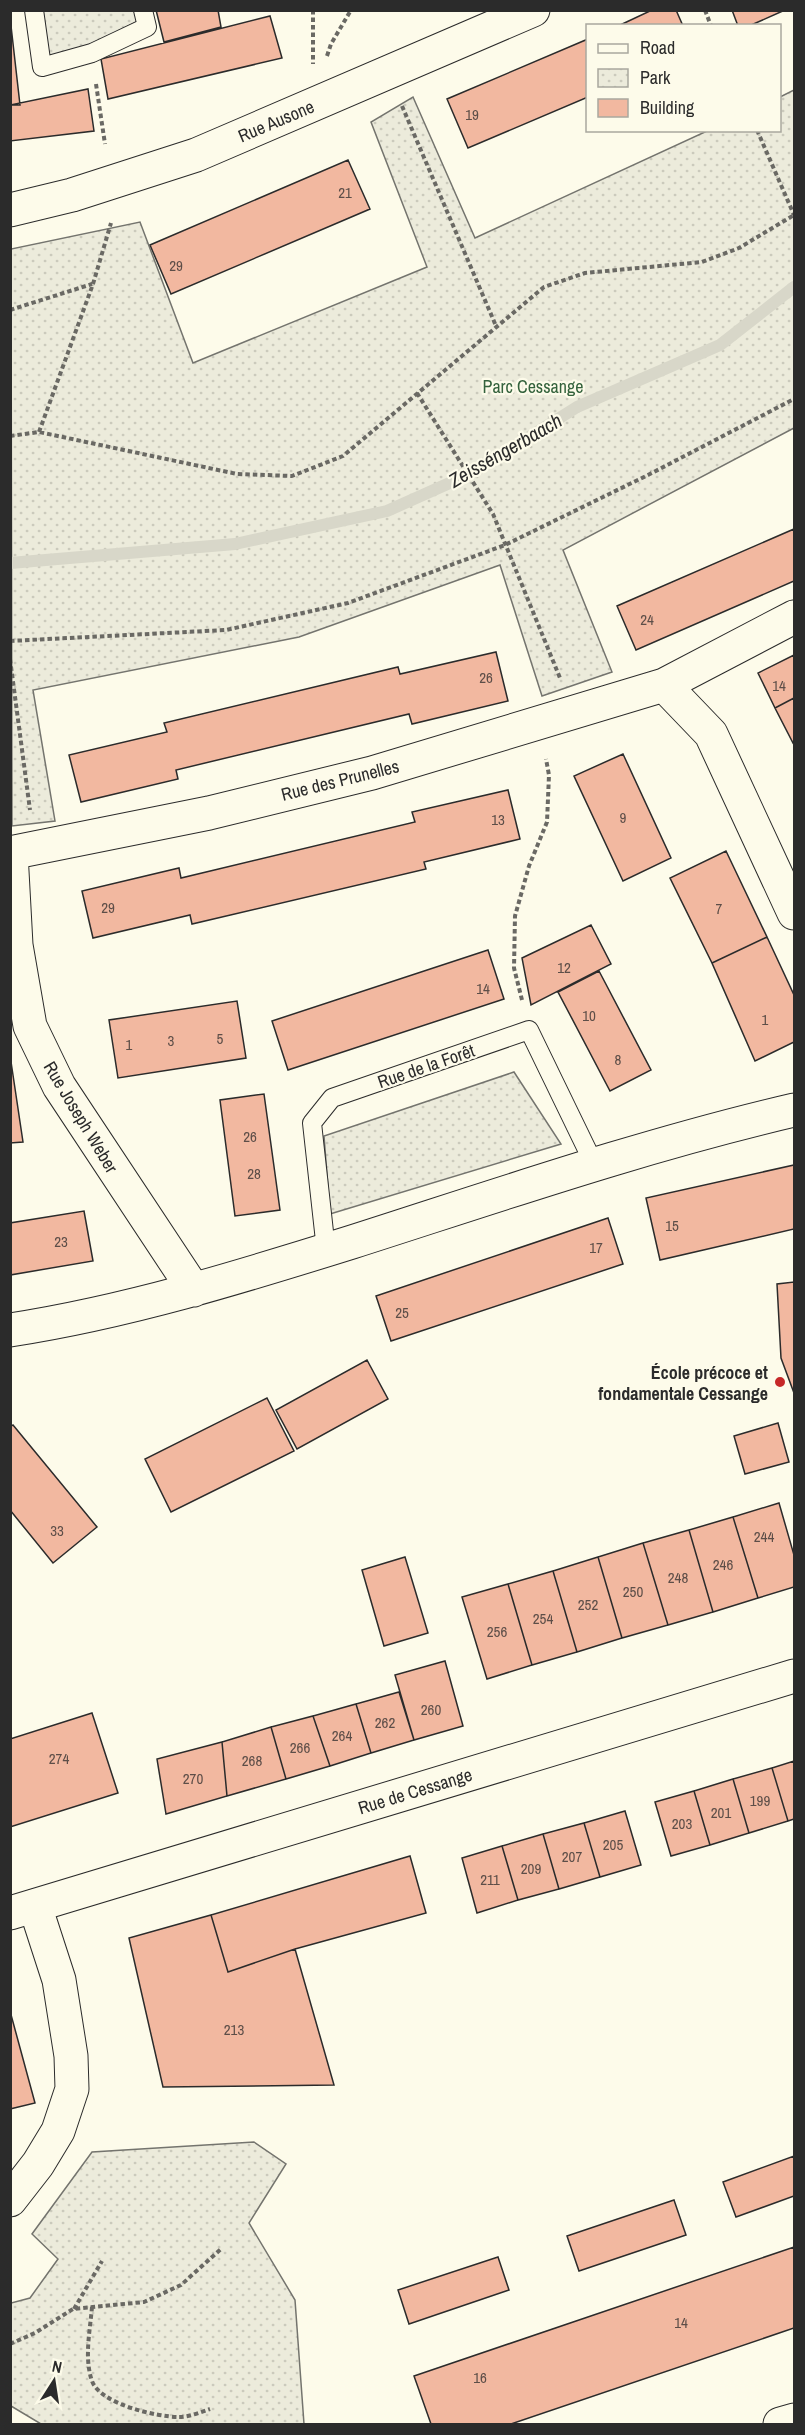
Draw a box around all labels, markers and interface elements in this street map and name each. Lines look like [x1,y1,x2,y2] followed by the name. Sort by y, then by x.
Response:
[586,24,781,132] legend
[640,35,675,60] text: Road
[640,65,671,90] text: Park
[234,94,318,148] street label: Rue Ausone
[640,95,695,120] text: Building
[465,104,479,125] house number: 19
[338,182,352,203] house number: 21
[169,255,183,276] house number: 29
[483,374,583,399] park label: Parc Cessange
[443,407,567,494] water label: Zeisséngerbaach
[640,609,654,630] house number: 24
[479,667,493,688] house number: 26
[772,675,786,696] house number: 14
[278,753,402,807] street label: Rue des Prunelles
[620,807,627,828] house number: 9
[491,809,505,830] house number: 13
[101,897,115,918] house number: 29
[716,898,723,919] house number: 7
[557,957,571,978] house number: 12
[476,978,490,999] house number: 14
[582,1005,596,1026] house number: 10
[762,1009,769,1030] house number: 1
[217,1028,224,1049] house number: 5
[168,1030,175,1051] house number: 3
[126,1034,133,1055] house number: 1
[374,1038,478,1094] street label: Rue de la Forêt
[615,1049,622,1070] house number: 8
[38,1057,124,1178] street label: Rue Joseph Weber
[243,1126,257,1147] house number: 26
[247,1163,261,1184] house number: 28
[665,1215,679,1236] house number: 15
[54,1231,68,1252] house number: 23
[589,1237,603,1258] house number: 17
[395,1302,409,1323] house number: 25
[598,1360,768,1406] place label: École précoce et fondamentale Cessange
[773,1375,787,1389] marker: École précoce et fondamentale Cessange
[50,1520,64,1541] house number: 33
[754,1526,774,1547] house number: 244
[713,1554,733,1575] house number: 246
[668,1567,688,1588] house number: 248
[623,1581,643,1602] house number: 250
[578,1594,598,1615] house number: 252
[533,1608,553,1629] house number: 254
[487,1621,507,1642] house number: 256
[421,1699,441,1720] house number: 260
[375,1712,395,1733] house number: 262
[332,1725,352,1746] house number: 264
[290,1737,310,1758] house number: 266
[49,1748,69,1769] house number: 274
[242,1750,262,1771] house number: 268
[355,1762,475,1820] street label: Rue de Cessange
[183,1768,203,1789] house number: 270
[750,1790,770,1811] house number: 199
[711,1802,731,1823] house number: 201
[672,1813,692,1834] house number: 203
[603,1834,623,1855] house number: 205
[562,1846,582,1867] house number: 207
[521,1858,541,1879] house number: 209
[480,1869,500,1890] house number: 211
[224,2019,244,2040] house number: 213
[674,2312,688,2333] house number: 14
[24,2351,84,2411] north arrow
[50,2355,64,2378] text: N
[473,2367,487,2388] house number: 16

